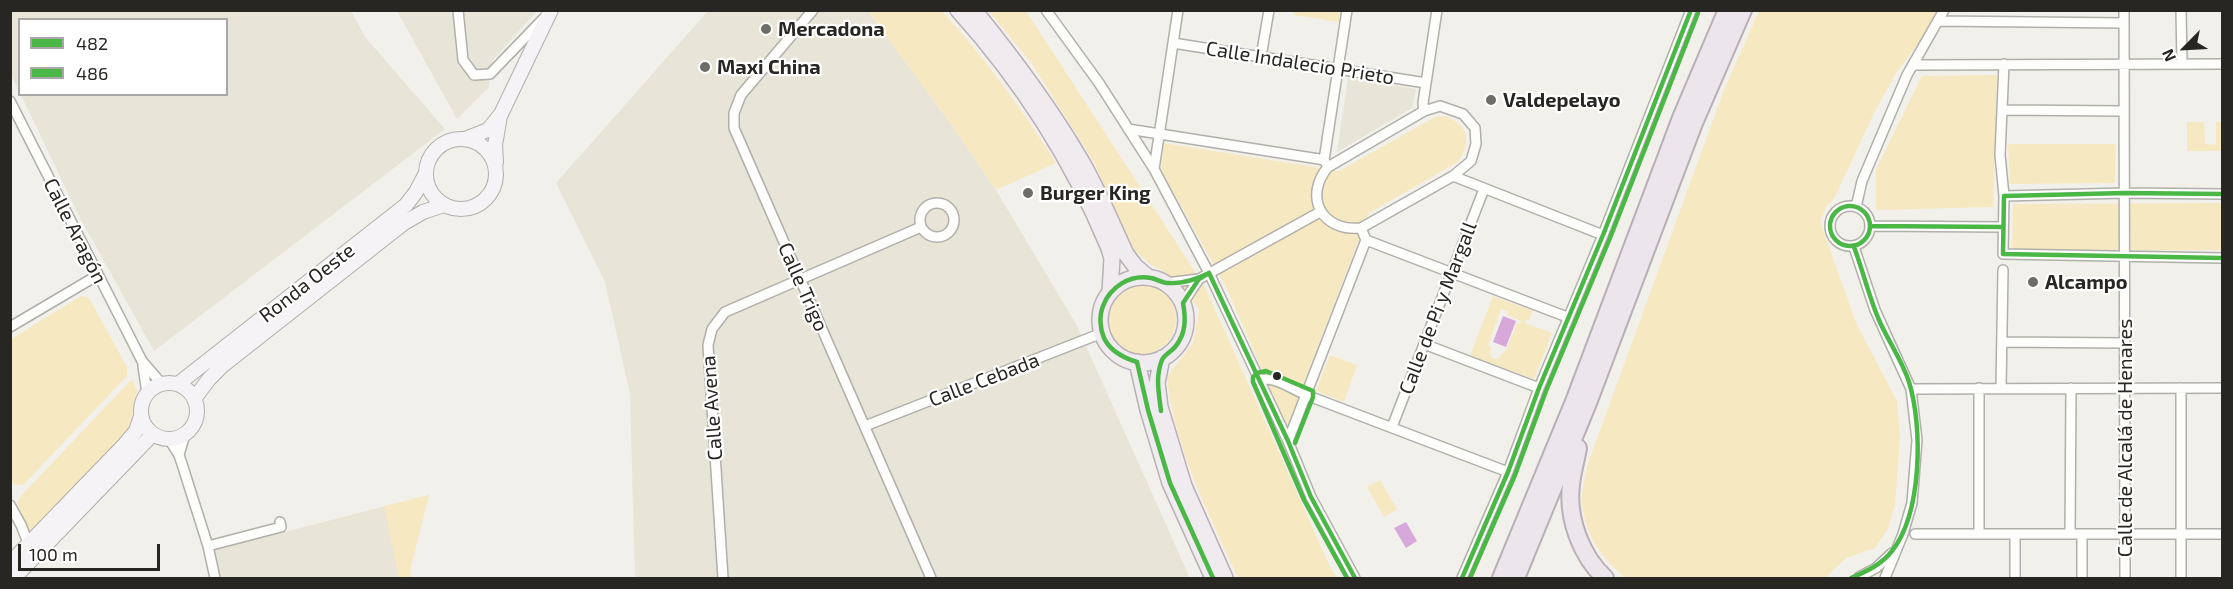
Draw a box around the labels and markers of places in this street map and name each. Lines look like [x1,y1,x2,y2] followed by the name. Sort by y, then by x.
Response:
[778,17,885,41] place label: Mercadona
[759,22,773,36] marker: Mercadona
[717,55,821,79] place label: Maxi China
[698,60,712,74] marker: Maxi China
[1503,88,1621,112] place label: Valdepelayo
[1484,93,1498,107] marker: Valdepelayo
[1040,181,1151,205] place label: Burger King
[1021,186,1035,200] marker: Burger King
[2045,270,2128,294] place label: Alcampo
[2026,275,2040,289] marker: Alcampo
[1271,370,1283,382] unlabelled marker

